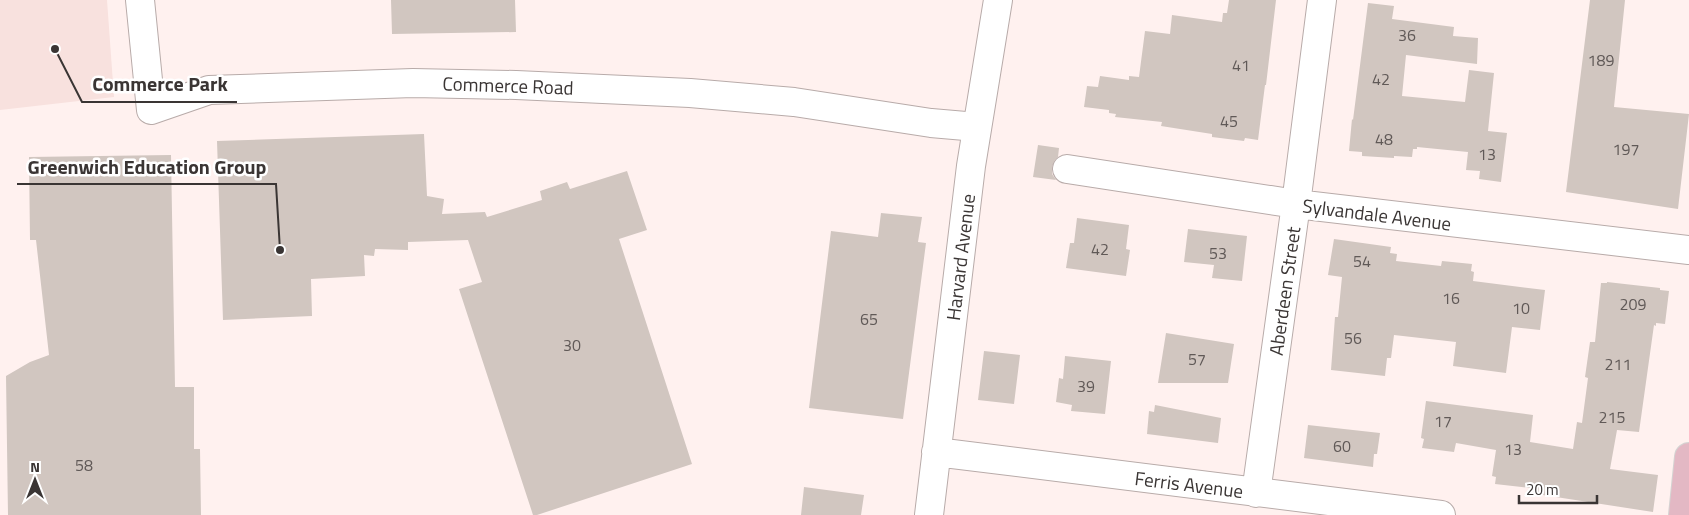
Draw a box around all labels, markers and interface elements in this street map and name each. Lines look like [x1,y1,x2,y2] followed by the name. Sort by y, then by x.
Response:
[1398,23,1416,47] house number: 36
[1588,48,1614,72] house number: 189
[1232,53,1250,77] house number: 41
[82,67,237,102] callout: Commerce Park
[1372,67,1390,91] house number: 42
[92,68,229,99] text: Commerce Park
[442,68,574,102] street label: Commerce Road
[1220,109,1238,133] house number: 45
[1375,127,1393,151] house number: 48
[1613,137,1639,161] house number: 197
[1478,142,1496,166] house number: 13
[17,149,276,184] callout: Greenwich Education Group
[28,151,267,182] text: Greenwich Education Group
[1301,190,1453,238] street label: Sylvandale Avenue
[938,192,982,322] street label: Harvard Avenue
[1261,224,1307,357] street label: Aberdeen Street
[1091,237,1109,261] house number: 42
[1209,241,1227,265] house number: 53
[1353,249,1371,273] house number: 54
[1442,286,1460,310] house number: 16
[1620,292,1646,316] house number: 209
[1512,296,1530,320] house number: 10
[860,307,878,331] house number: 65
[1344,326,1362,350] house number: 56
[563,333,581,357] house number: 30
[1188,347,1206,371] house number: 57
[1605,352,1631,376] house number: 211
[1077,374,1095,398] house number: 39
[1599,405,1625,429] house number: 215
[1434,409,1452,433] house number: 17
[1333,434,1351,458] house number: 60
[1504,437,1522,461] house number: 13
[75,453,93,477] house number: 58
[10,455,60,505] north arrow
[30,456,40,477] text: N
[1133,463,1245,505] street label: Ferris Avenue
[1519,472,1596,504] scale bar
[1526,478,1559,501] text: 20 m

